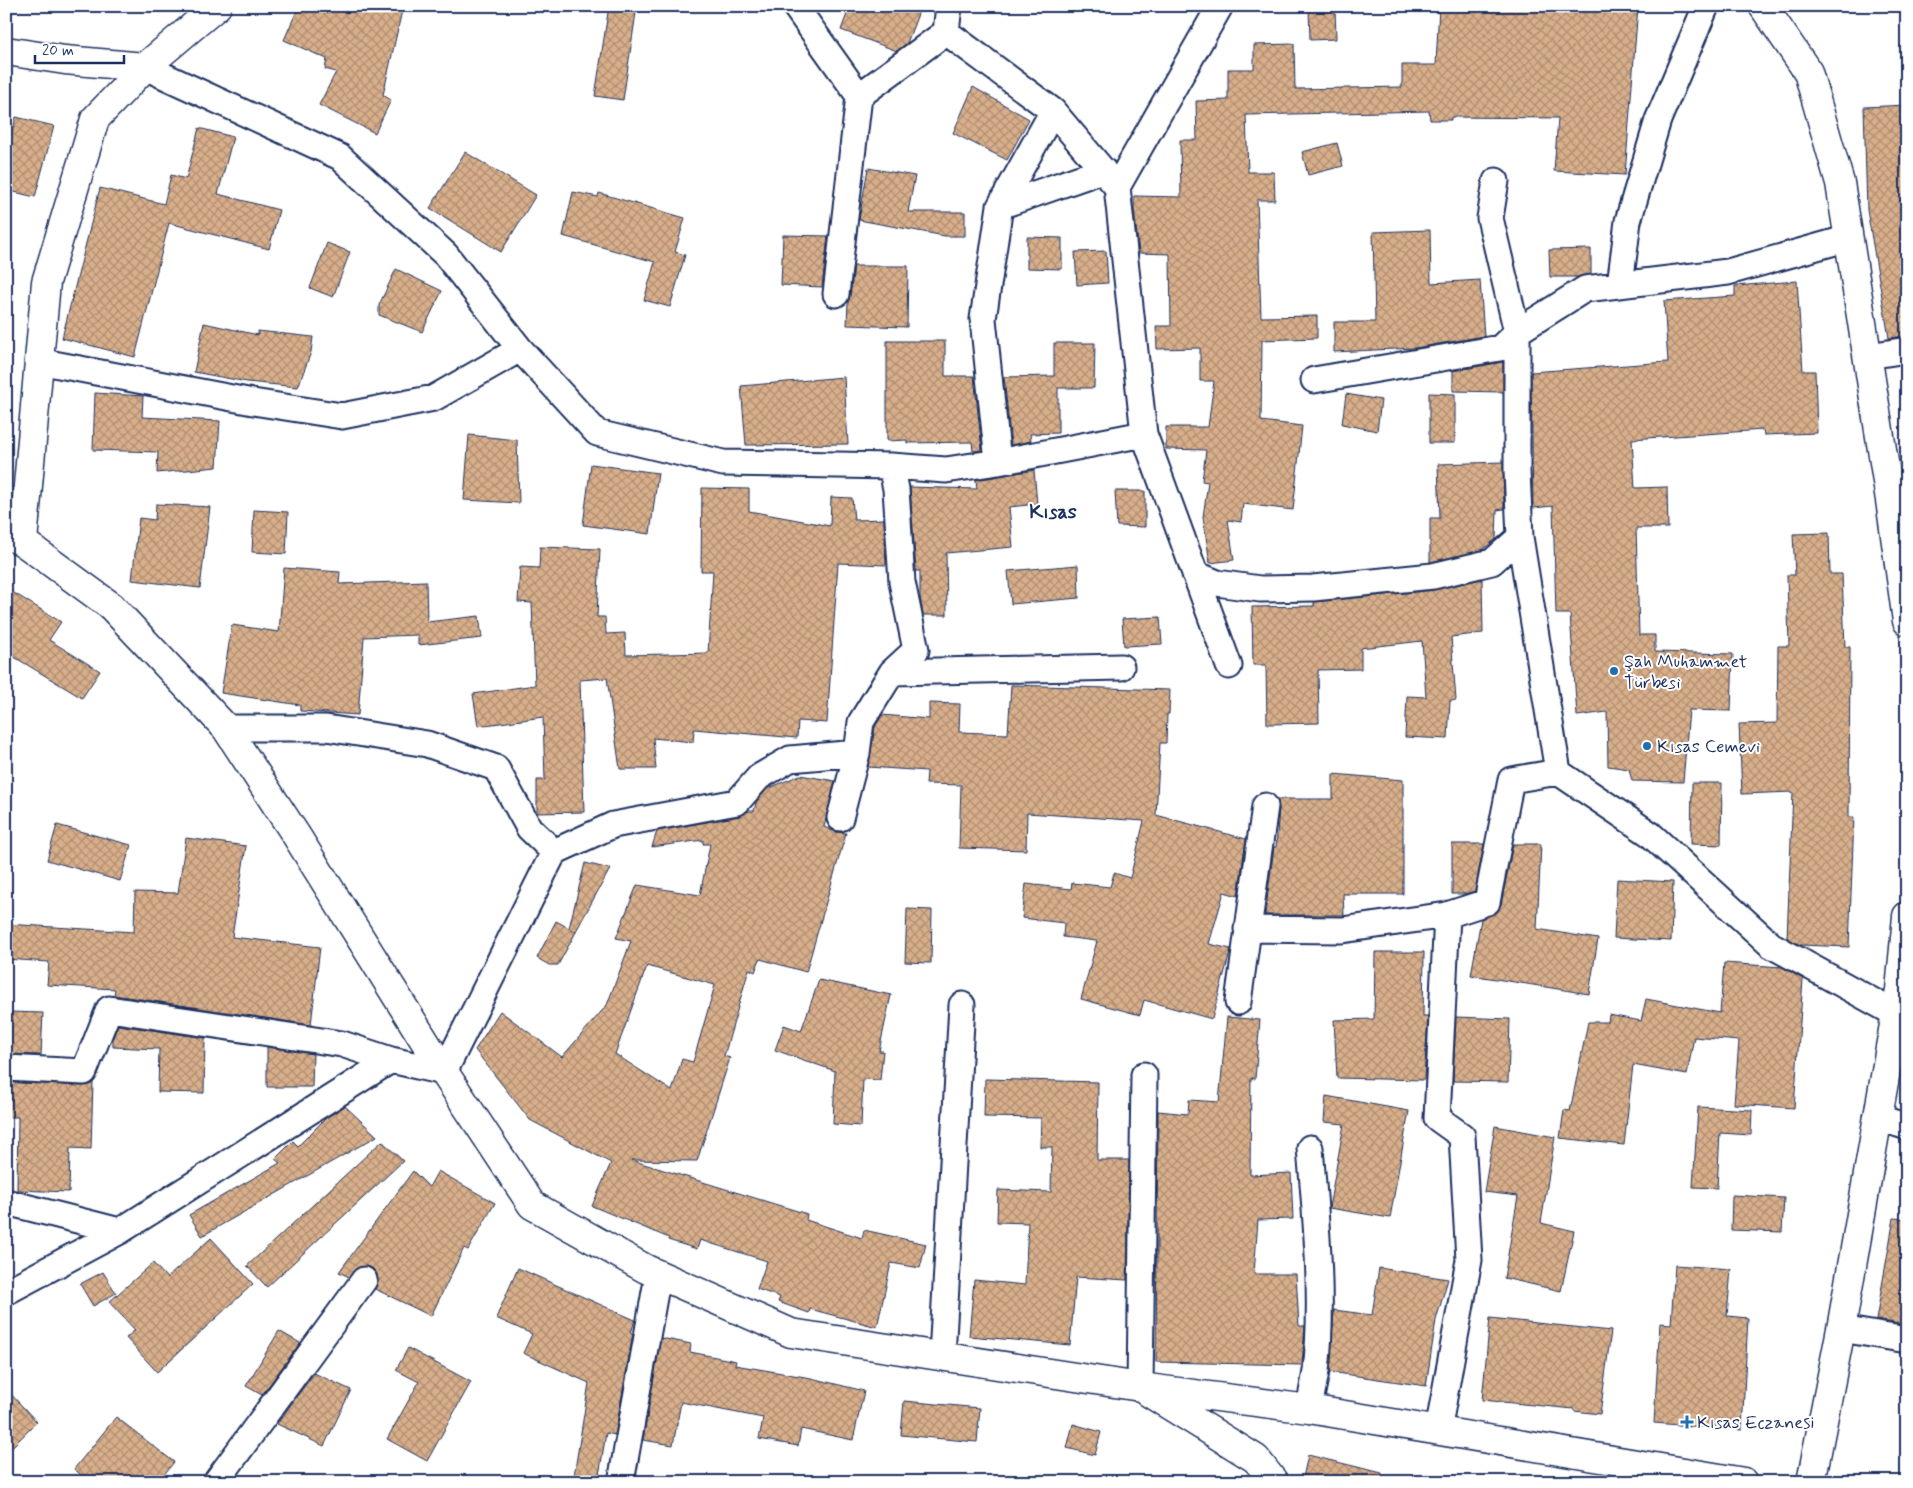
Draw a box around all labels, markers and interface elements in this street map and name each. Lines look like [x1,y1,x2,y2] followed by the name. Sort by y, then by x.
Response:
[35,32,124,64] scale bar
[42,41,74,61] text: 20 m
[1029,499,1077,526] district label: Kısas
[1624,650,1747,695] place label: Şah Muhammet Türbesi
[1608,665,1620,677] marker: Şah Muhammet Türbesi
[1657,735,1760,759] place label: Kısas Cemevi
[1641,740,1653,752] marker: Kısas Cemevi
[1697,1411,1814,1435] place label: Kısas Eczanesi
[1681,1416,1693,1428] marker: Kısas Eczanesi

